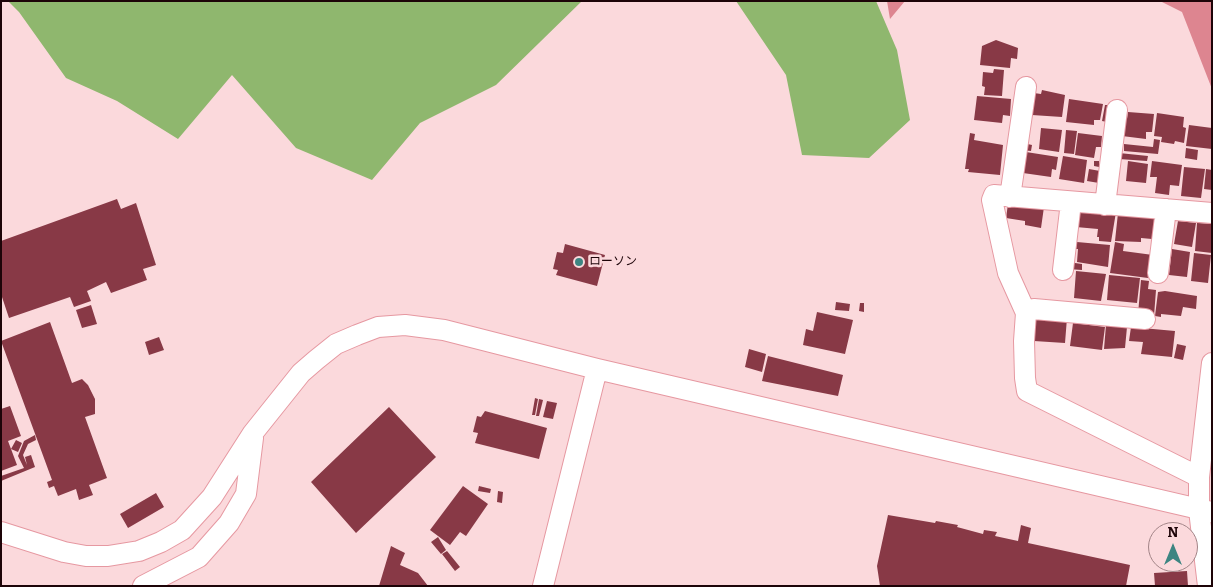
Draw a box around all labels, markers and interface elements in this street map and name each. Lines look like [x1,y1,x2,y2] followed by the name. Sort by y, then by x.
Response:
[589,255,637,269] place label: ローソン
[573,256,585,268] marker: ローソン
[1148,522,1198,572] north arrow
[1168,524,1178,541] text: N

